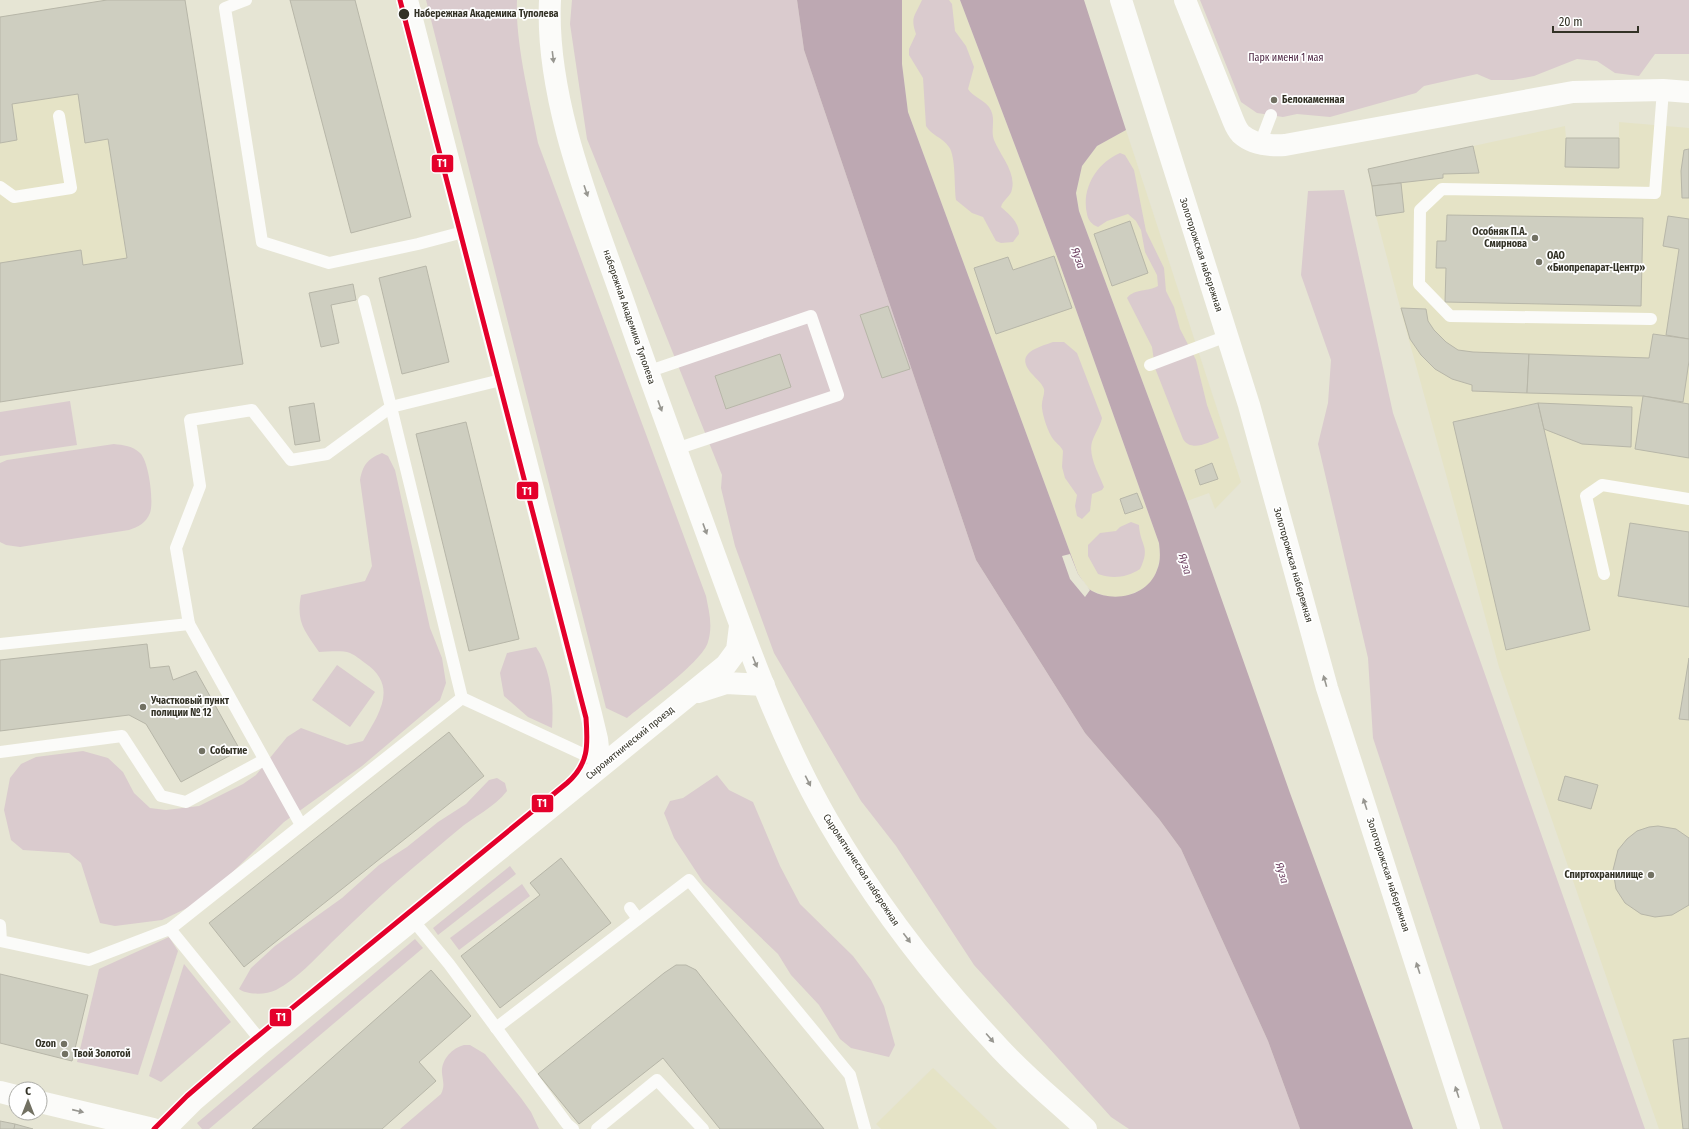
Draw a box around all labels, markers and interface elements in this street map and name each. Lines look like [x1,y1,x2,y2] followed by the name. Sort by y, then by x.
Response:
[397,7,411,21] marker: Набережная Академика Туполева
[414,8,559,20] place label: Набережная Академика Туполева
[1553,8,1638,34] scale bar
[1559,15,1583,29] text: 20 m
[549,51,556,63] one-way arrow
[1249,52,1323,64] park label: Парк имени 1 мая
[1282,94,1345,106] place label: Белокаменная
[1269,95,1279,105] marker: Белокаменная
[431,154,454,173] line badge: T1
[437,157,447,170] text: T1
[583,185,589,197] one-way arrow
[1177,197,1225,314] street label: Золоторожская набережная
[1472,226,1528,250] place label: Особняк П.А. Смирнова
[1530,233,1540,243] marker: Особняк П.А. Смирнова
[1068,245,1088,271] water label: Яуза
[600,248,658,386] street label: набережная Академика Туполева
[1547,250,1645,274] place label: ОАО «Биопрепарат-Центр»
[1534,257,1544,267] marker: ОАО «Биопрепарат-Центр»
[658,401,664,413] one-way arrow
[516,481,539,500] line badge: T1
[522,485,532,498] text: T1
[1271,506,1315,624] street label: Золоторожская набережная
[702,523,708,535] one-way arrow
[1175,551,1194,576] water label: Яуза
[752,657,758,668] one-way arrow
[1322,674,1328,686] one-way arrow
[150,695,230,719] place label: Участковый пункт полиции № 12
[138,702,148,712] marker: Участковый пункт полиции № 12
[584,704,676,782] street label: Сыромятнический проезд
[210,745,247,757] place label: Событие
[197,746,207,756] marker: Событие
[804,775,811,787] one-way arrow
[531,794,554,813] line badge: T1
[537,797,547,810] text: T1
[1362,798,1368,810] one-way arrow
[820,812,902,928] street label: Сыромятническая набережная
[1364,817,1412,934] street label: Золоторожская набережная
[1272,860,1291,885] water label: Яуза
[1564,869,1643,881] place label: Спиртохранилище
[1646,870,1656,880] marker: Спиртохранилище
[903,932,911,943] one-way arrow
[1414,962,1420,974] one-way arrow
[269,1008,292,1027] line badge: T1
[276,1011,286,1024] text: T1
[985,1033,994,1043] one-way arrow
[35,1038,56,1050] place label: Ozon
[59,1039,69,1049] marker: Ozon
[73,1048,131,1060] place label: Твой Золотой
[60,1049,70,1059] marker: Твой Золотой
[8,1081,48,1121] north arrow
[25,1085,31,1098] text: С
[1454,1086,1460,1098] one-way arrow
[72,1108,84,1114] one-way arrow

